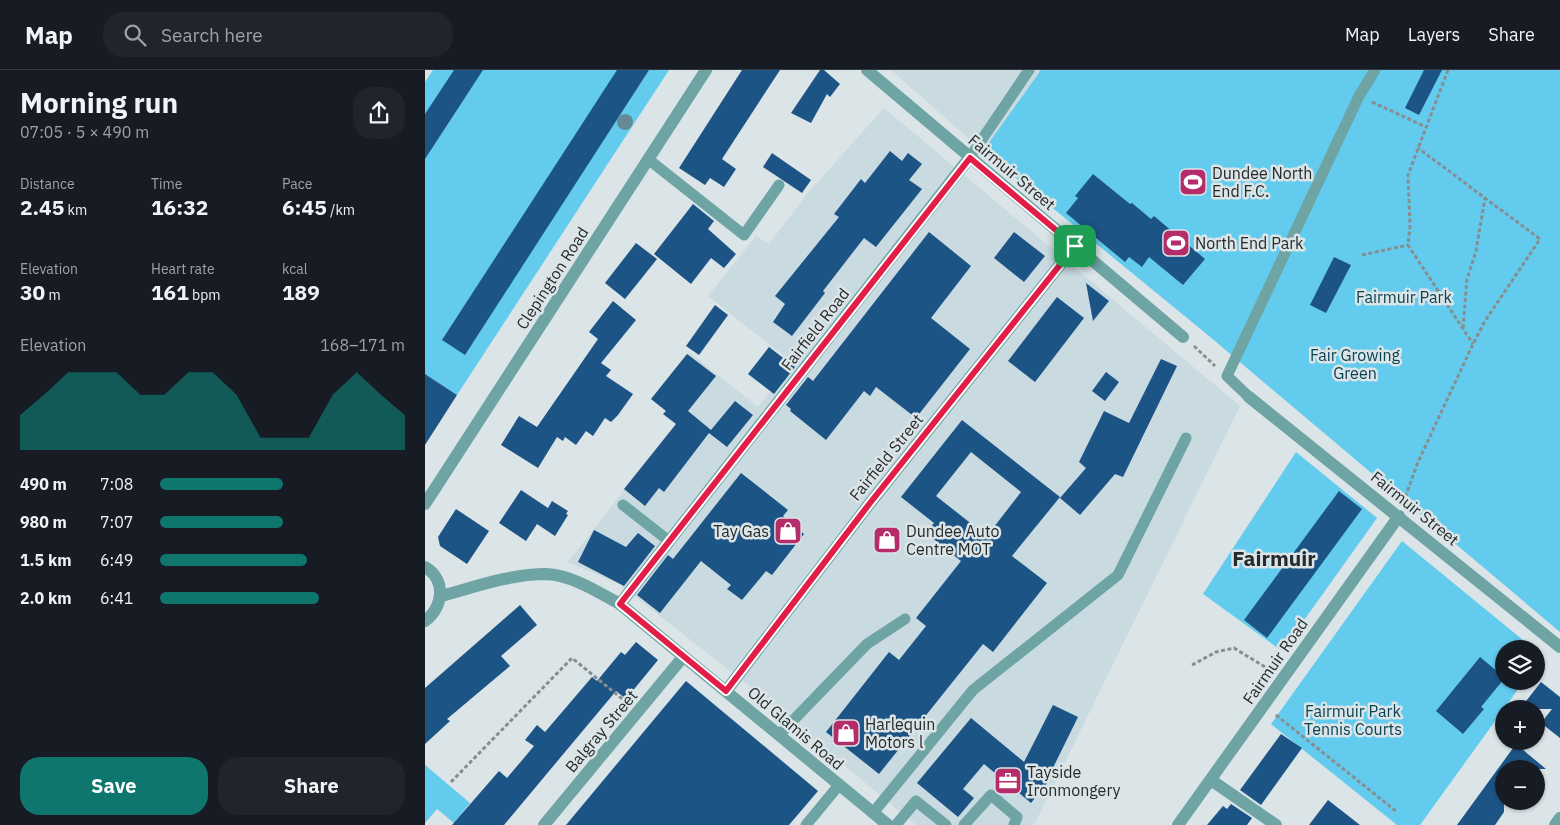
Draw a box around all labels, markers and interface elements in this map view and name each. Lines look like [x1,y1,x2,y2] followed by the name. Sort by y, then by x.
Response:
[103,12,453,57] search box
[25,19,73,51] text: Map
[121,21,149,49] icon: search
[161,23,263,47] text: Search here
[1345,23,1380,46] text: Map
[1408,23,1460,46] text: Layers
[1488,23,1535,46] text: Share
[20,84,178,121] text: Morning run
[353,87,405,139] button: share
[20,122,149,142] text: 07:05 · 5 × 490 m
[964,130,1060,214] street label: Fairmuir Street
[1212,163,1312,201] place label: Dundee North End F.C.
[1178,167,1208,197] sports icon: Dundee North End F.C.
[20,175,75,193] text: Distance
[151,175,182,193] text: Time
[282,175,312,193] text: Pace
[20,193,64,221] text: 2.45
[151,193,208,221] text: 16:32
[282,193,327,221] text: 6:45
[64,201,87,219] text: km
[327,201,355,219] text: /km
[511,223,593,333] street label: Clepington Road
[1054,225,1096,267] pin
[1161,228,1191,258] sports icon: North End Park
[1061,232,1089,260] icon: arrive
[1195,233,1304,253] place label: North End Park
[20,260,78,278] text: Elevation
[151,260,215,278] text: Heart rate
[282,260,307,278] text: kcal
[20,278,45,306] text: 30
[151,278,189,306] text: 161
[282,278,320,306] text: 189
[777,284,853,374] street label: Fairfield Road
[45,286,61,304] text: m
[189,286,221,304] text: bpm
[1356,287,1452,307] park label: Fairmuir Park
[20,335,86,355] text: Elevation
[320,335,405,355] text: 168–171 m
[1310,345,1401,383] park label: Fair Growing Green
[845,410,927,504] street label: Fairfield Street
[1367,466,1463,550] street label: Fairmuir Street
[20,474,67,494] text: 490 m
[100,474,133,494] text: 7:08
[20,512,67,532] text: 980 m
[100,512,133,532] text: 7:07
[773,516,803,546] shop icon: Tay Gas
[713,521,769,541] place label: Tay Gas
[906,521,999,559] place label: Dundee Auto Centre MOT
[872,525,902,555] shop icon: Dundee Auto Centre MOT
[1232,544,1316,572] district label: Fairmuir
[20,550,71,570] text: 1.5 km
[100,550,133,570] text: 6:49
[20,588,71,608] text: 2.0 km
[100,588,133,608] text: 6:41
[1238,614,1312,708] street label: Fairmuir Road
[1495,640,1545,810] map controls
[1495,640,1545,690] button: layers
[744,682,848,774] street label: Old Glamis Road
[561,686,641,776] street label: Balgray Street
[1495,700,1545,750] button: +
[1304,701,1402,739] park label: Fairmuir Park Tennis Courts
[865,714,935,752] place label: Harlequin Motors l
[831,718,861,748] shop icon: Harlequin Motors l
[20,757,208,815] button: Save
[218,757,405,815] button: Share
[1495,760,1545,810] button: −
[1027,762,1120,800] place label: Tayside Ironmongery
[993,766,1023,796] office icon: Tayside Ironmongery

